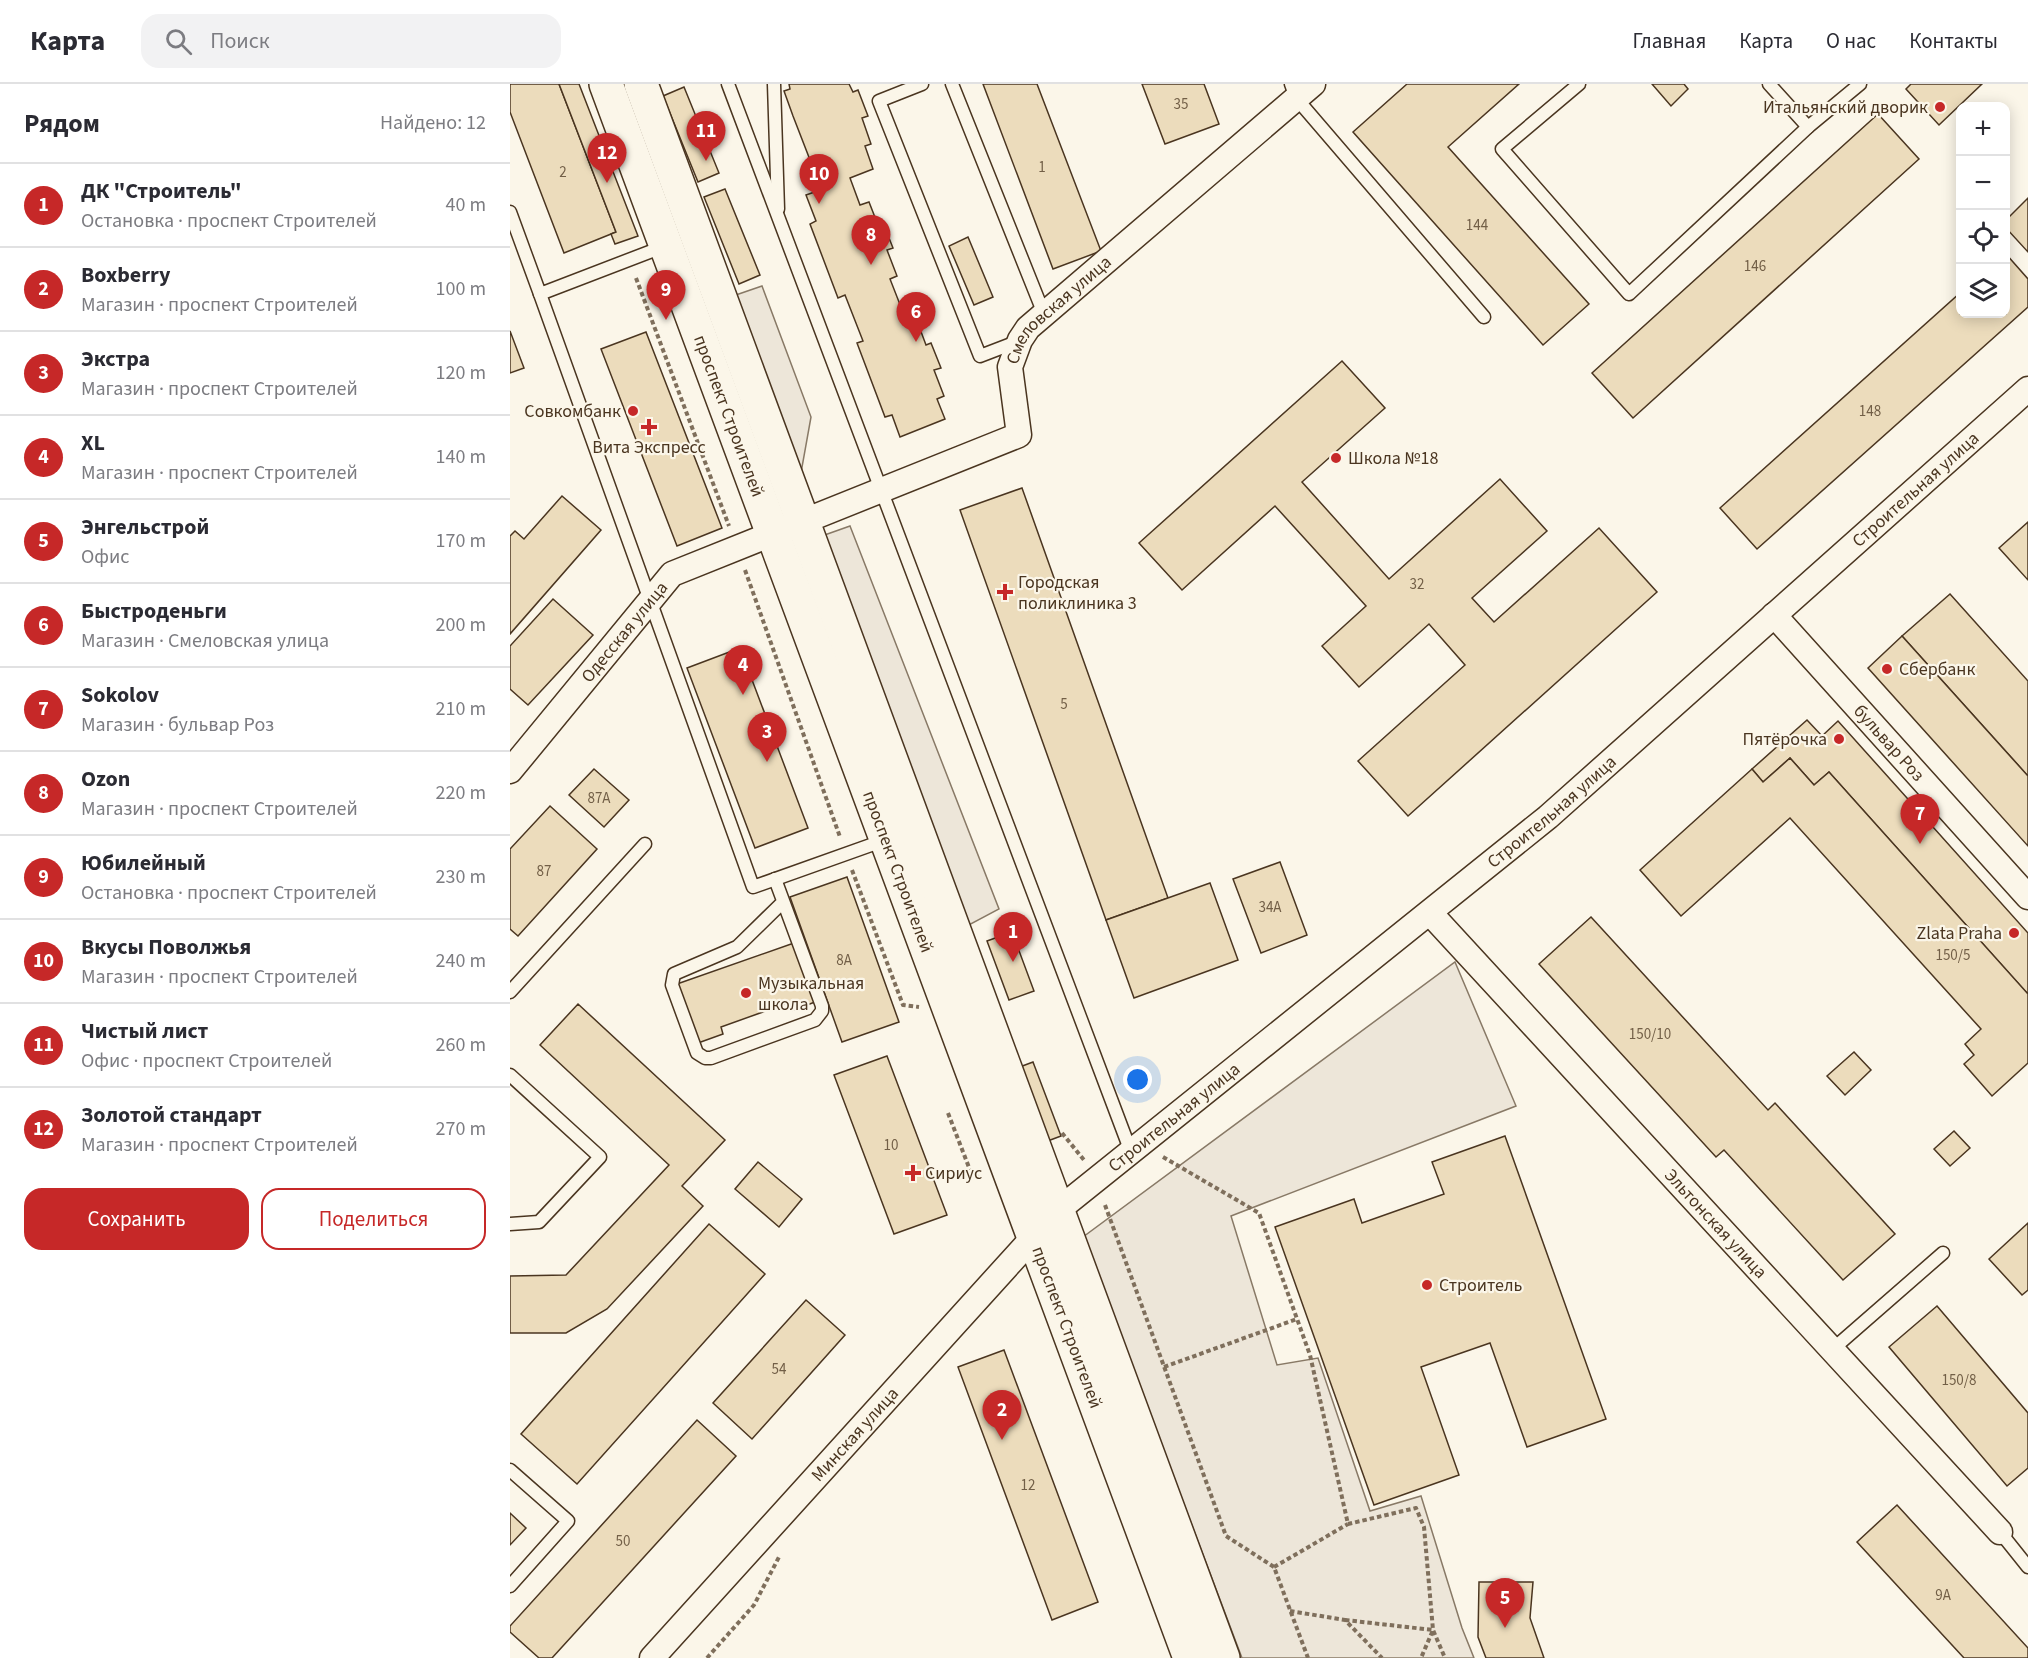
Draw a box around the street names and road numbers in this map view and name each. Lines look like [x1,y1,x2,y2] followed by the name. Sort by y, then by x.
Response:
[1000,250,1117,368] street label: Смеловская улица
[688,331,771,500] street label: проспект Строителей
[1846,426,1984,553] street label: Строительная улица
[575,576,674,688] street label: Одесская улица
[1848,699,1930,787] street label: бульвар Роз
[1482,749,1622,874] street label: Строительная улица
[857,787,940,956] street label: проспект Строителей
[1103,1057,1245,1178] street label: Строительная улица
[1659,1163,1773,1284] street label: Эльтонская улица
[1026,1243,1109,1412] street label: проспект Строителей
[805,1382,904,1487] street label: Минская улица

